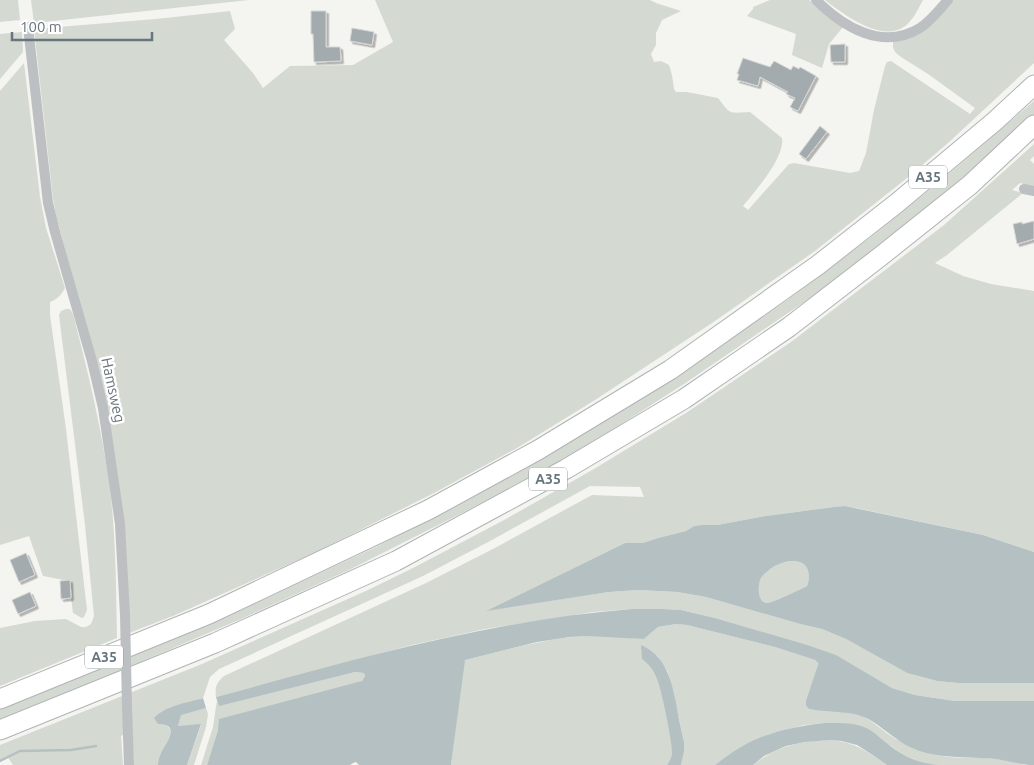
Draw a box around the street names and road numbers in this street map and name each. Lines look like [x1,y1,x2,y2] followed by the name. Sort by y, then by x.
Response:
[909,166,947,188] road number: A35
[98,356,129,424] street label: Hamsweg
[529,468,567,490] road number: A35
[85,646,123,669] road number: A35

